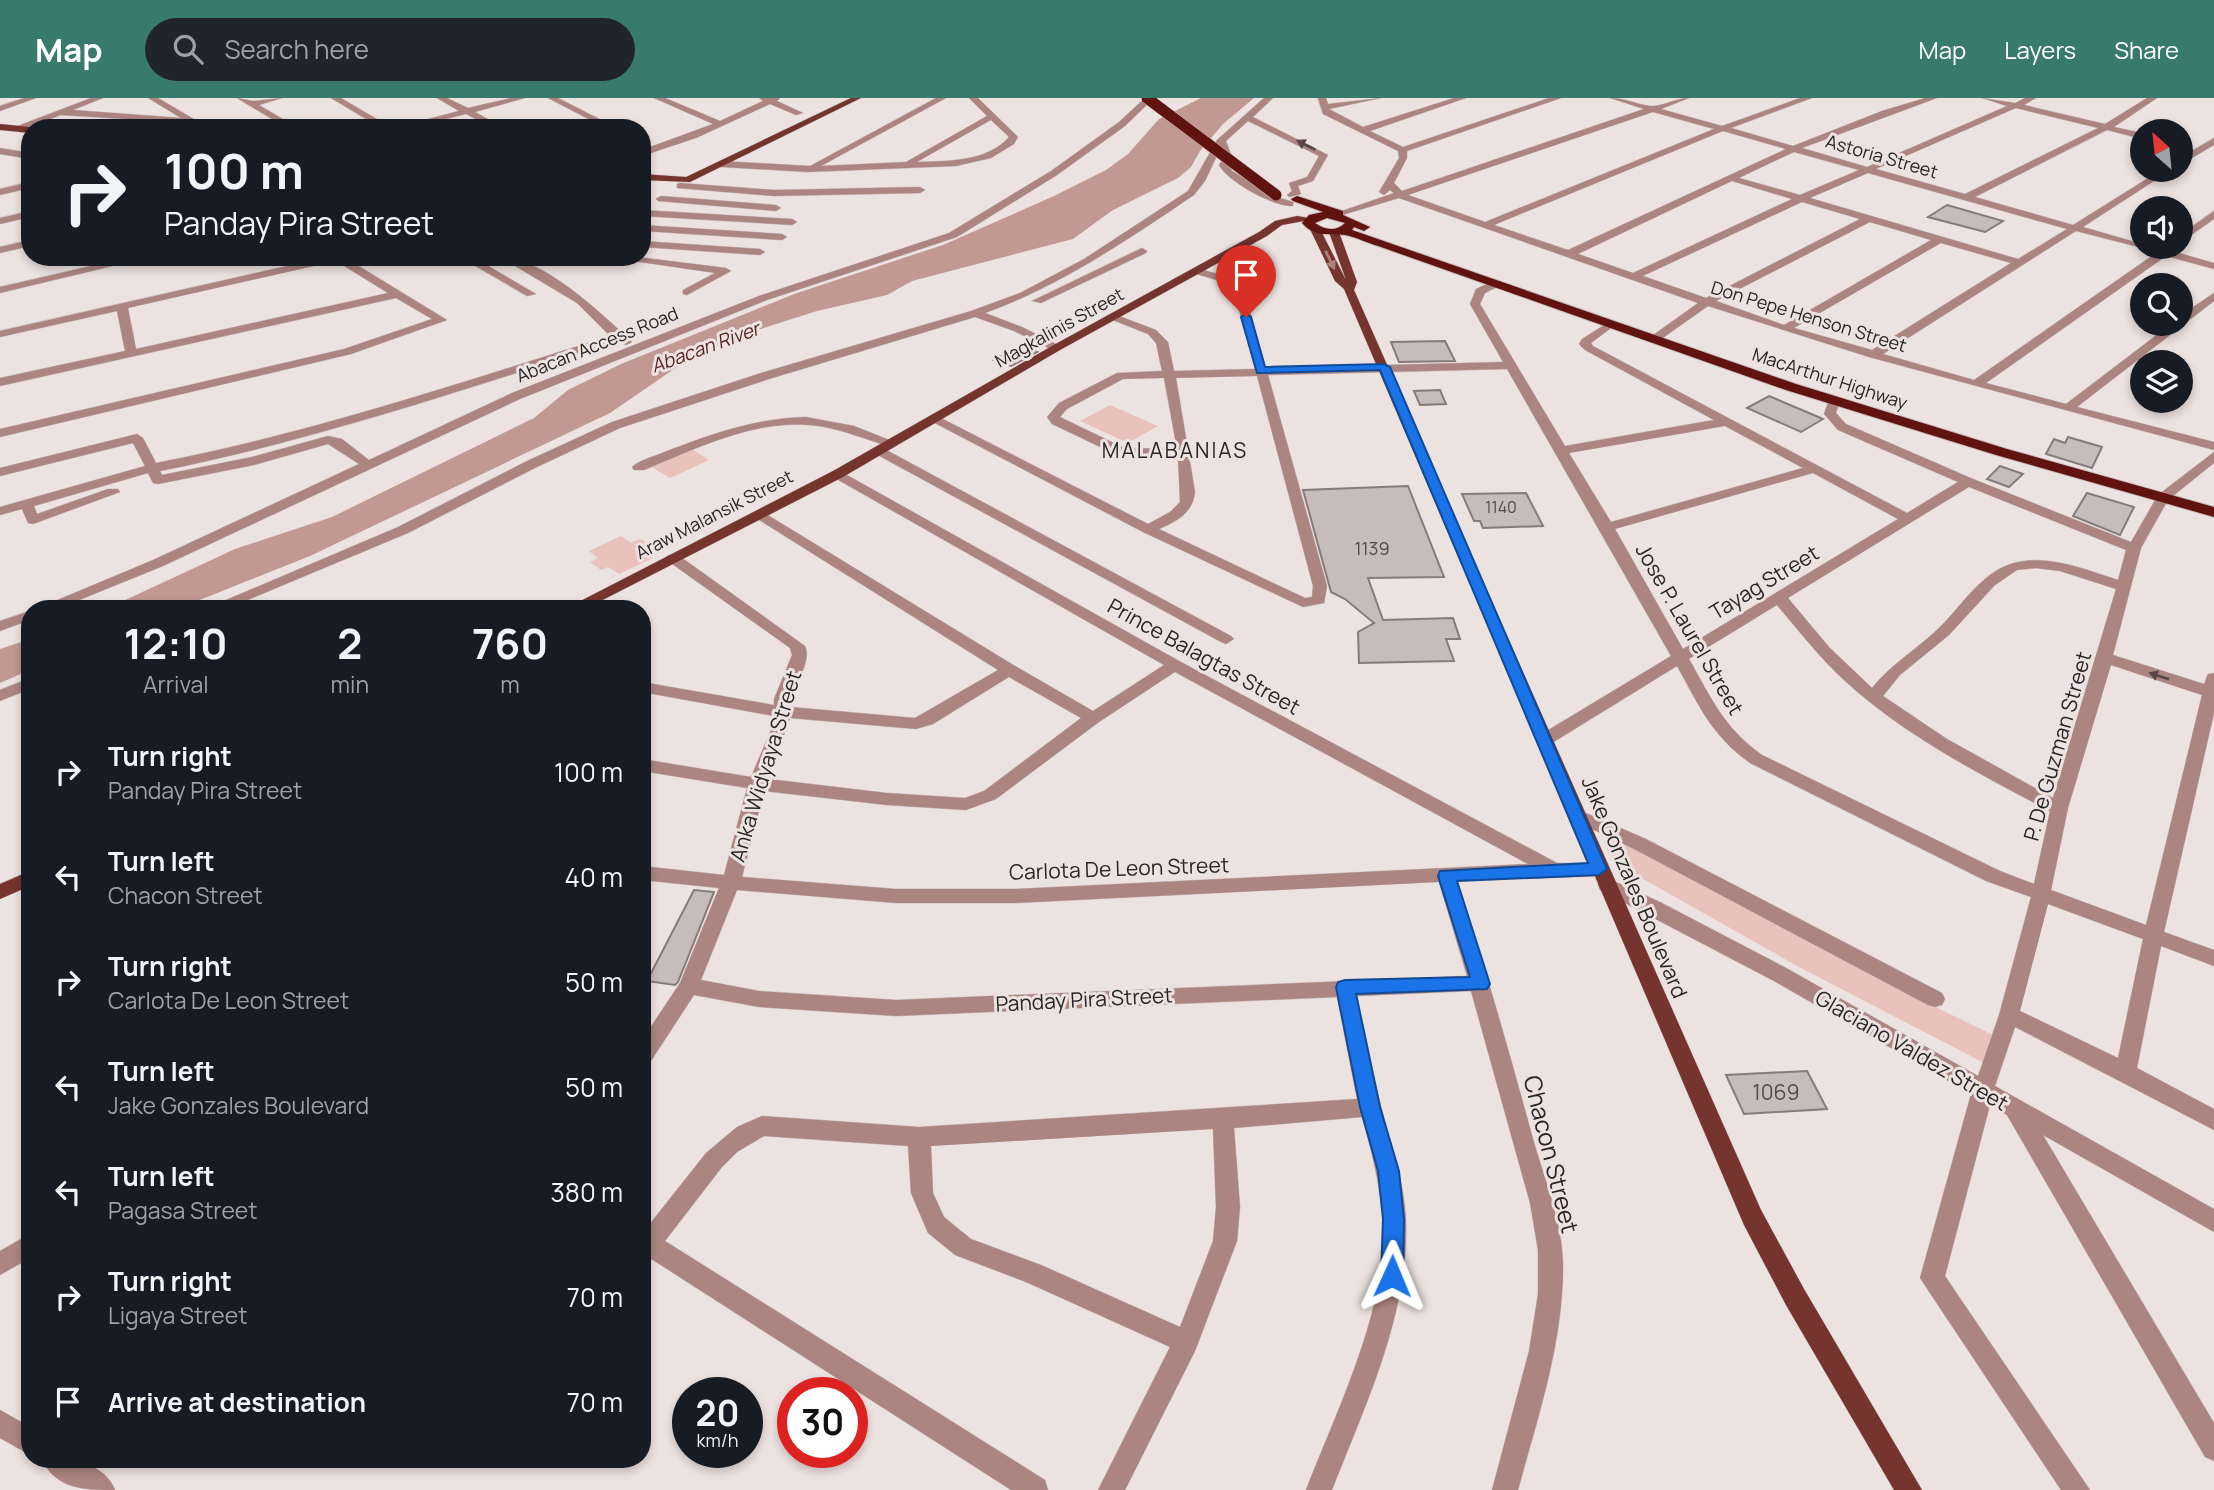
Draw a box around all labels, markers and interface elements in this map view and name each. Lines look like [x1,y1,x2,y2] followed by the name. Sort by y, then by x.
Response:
[145,18,635,81] search box
[35,27,103,72] text: Map
[169,30,207,68] icon: search
[225,31,369,67] text: Search here
[1919,33,1966,66] text: Map
[2004,33,2076,66] text: Layers
[2114,33,2179,66] text: Share
[2130,119,2193,182] north arrow
[2130,119,2193,413] map controls
[1823,129,1941,183] street label: Astoria Street
[164,137,304,204] text: 100 m
[1296,140,1316,151] one-way arrow
[49,147,140,238] icon: right
[2130,196,2193,259] button: sound
[164,201,434,245] text: Panday Pira Street
[1216,245,1276,317] pin
[1324,250,1335,270] one-way arrow
[1227,256,1265,294] icon: arrive
[2130,273,2193,336] button: search
[1708,275,1910,357] street label: Don Pepe Henson Street
[990,282,1128,372] street label: Magkalinis Street
[512,301,682,387] street label: Abacan Access Road
[647,315,765,379] water label: Abacan River
[1749,342,1911,415] street label: MacArthur Highway
[2130,350,2193,413] button: layers
[1102,436,1248,464] district label: MALABANIAS
[631,464,797,564] street label: Araw Malansik Street
[1485,496,1517,518] house number: 1140
[1354,536,1390,560] house number: 1139
[1629,538,1751,720] street label: Jose P. Laurel Street
[1704,538,1824,626] street label: Tayag Street
[1103,591,1305,721] street label: Prince Balagtas Street
[124,614,228,672] text: 12:10
[337,614,362,672] text: 2
[472,614,548,672] text: 760
[2017,648,2097,844] street label: P. De Guzman Street
[723,667,807,865] street label: Anka Widyaya Street
[143,668,209,700] text: Arrival
[331,668,369,700] text: min
[500,668,520,700] text: m
[2149,670,2170,680] one-way arrow
[108,738,232,774] text: Turn right
[49,753,87,791] icon: right
[554,754,623,790] text: 100 m
[1576,772,1694,1002] street label: Jake Gonzales Boulevard
[108,774,302,806] text: Panday Pira Street
[108,843,215,879] text: Turn left
[1008,850,1230,886] street label: Carlota De Leon Street
[49,858,87,896] icon: left
[565,859,623,895] text: 40 m
[108,879,263,911] text: Chacon Street
[108,948,232,984] text: Turn right
[49,963,87,1001] icon: right
[565,964,623,1000] text: 50 m
[995,980,1173,1018] street label: Panday Pira Street
[1810,983,2014,1117] street label: Glaciano Valdez Street
[108,984,349,1016] text: Carlota De Leon Street
[108,1053,215,1089] text: Turn left
[49,1068,87,1106] icon: left
[565,1069,623,1105] text: 50 m
[1516,1072,1588,1236] street label: Chacon Street
[1753,1078,1799,1106] house number: 1069
[108,1089,369,1121] text: Jake Gonzales Boulevard
[108,1158,215,1194] text: Turn left
[49,1173,87,1211] icon: left
[550,1174,623,1210] text: 380 m
[108,1194,258,1226] text: Pagasa Street
[1355,1239,1429,1313] position arrow
[108,1263,232,1299] text: Turn right
[49,1278,87,1316] icon: right
[567,1279,623,1315] text: 70 m
[108,1299,247,1331] text: Ligaya Street
[777,1377,868,1468] speed limit sign: 30
[49,1383,87,1421] icon: arrive
[108,1384,366,1420] text: Arrive at destination
[567,1384,623,1420] text: 70 m
[696,1389,739,1437] text: 20
[697,1428,738,1452] text: km/h

